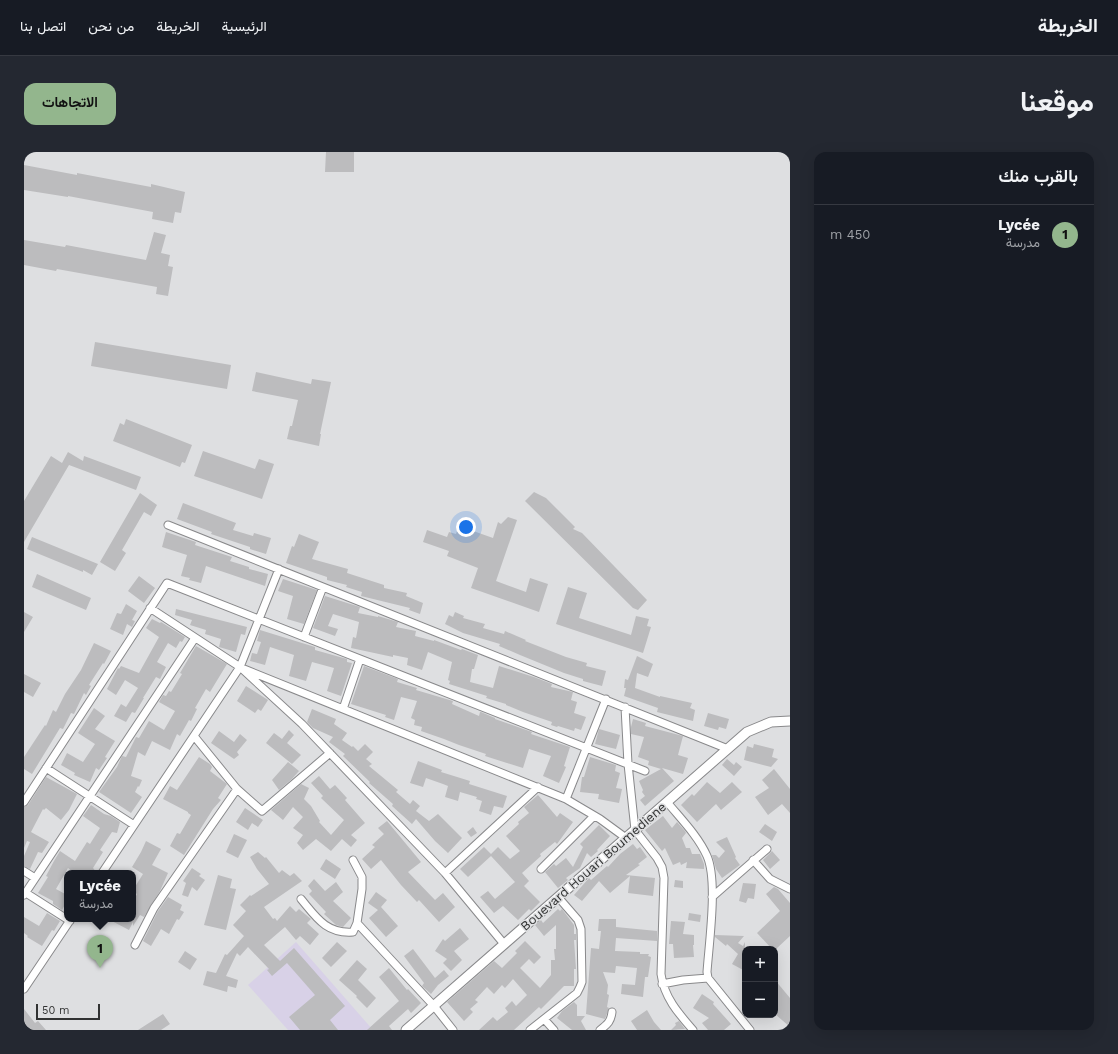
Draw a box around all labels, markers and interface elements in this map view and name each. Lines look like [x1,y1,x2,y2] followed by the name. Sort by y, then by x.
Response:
[1038,14,1098,37] text: الخريطة
[20,18,66,34] text: اتصل بنا
[88,18,134,34] text: من نحن
[156,18,200,34] text: الخريطة
[222,18,267,34] text: الرئيسية
[24,83,116,125] button: الاتجاهات
[1020,85,1094,118] text: موقعنا
[998,166,1078,186] text: بالقرب منك
[998,216,1040,234] text: Lycée
[830,227,870,242] text: 450 m
[1062,227,1068,242] text: 1
[1006,235,1040,250] text: مدرسة
[456,517,476,537] your location
[517,799,669,934] street label: Bouevard Houari Boumediene
[64,870,136,922] popup
[79,877,121,895] text: Lycée
[79,896,113,911] text: مدرسة
[87,935,113,968] pin: 1
[742,946,778,1018] map controls
[742,946,778,982] button: +
[742,982,778,1018] button: −
[36,1002,100,1021] scale bar
[42,1004,69,1017] text: 50 m

